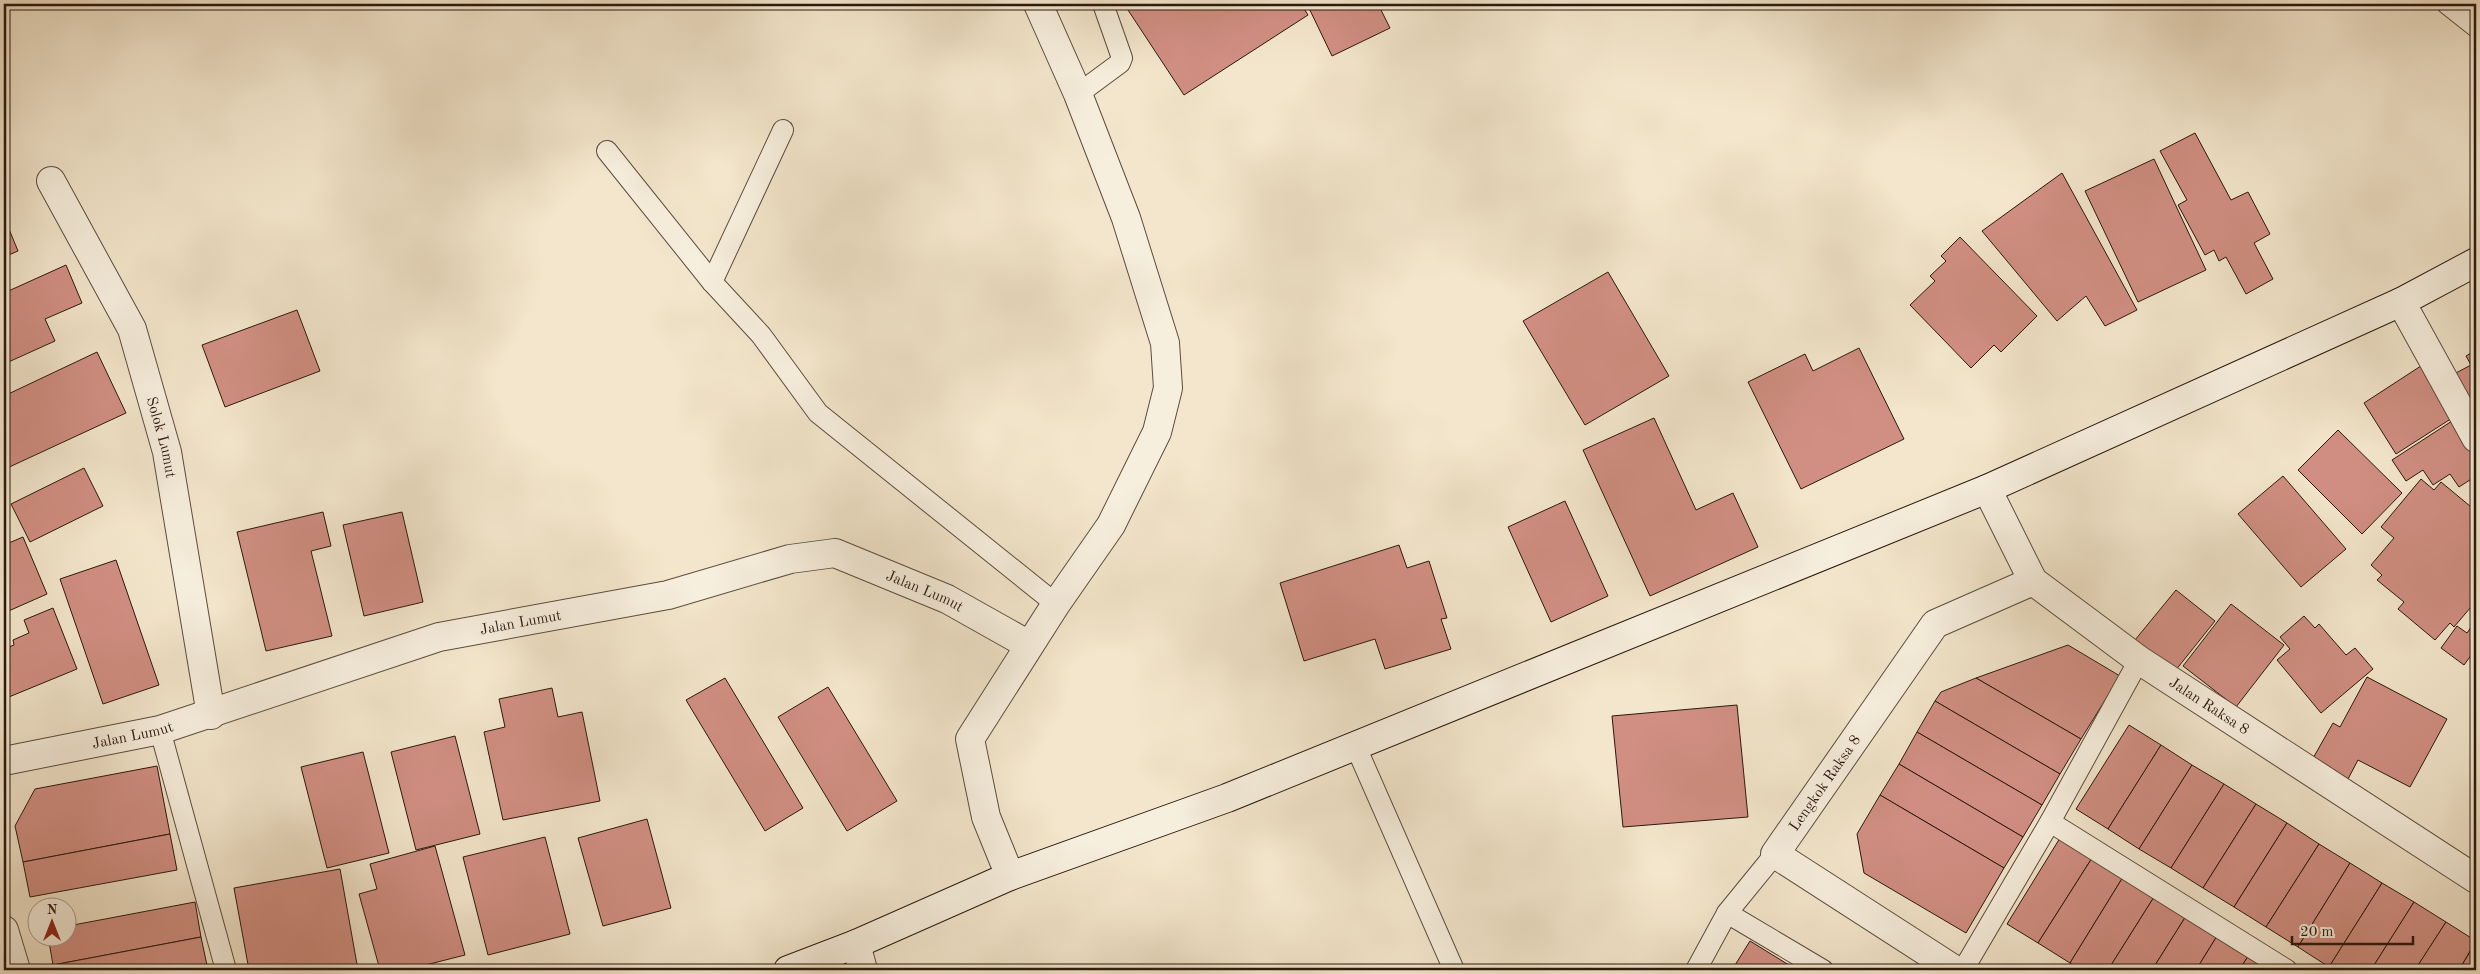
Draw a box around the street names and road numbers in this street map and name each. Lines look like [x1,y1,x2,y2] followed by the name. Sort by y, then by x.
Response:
[143,395,177,479] street label: Solok Lumut
[884,569,965,615] street label: Jalan Lumut
[479,609,563,638] street label: Jalan Lumut
[2166,676,2251,738] street label: Jalan Raksa 8
[91,720,175,752] street label: Jalan Lumut
[1787,733,1864,834] street label: Lengkok Raksa 8

